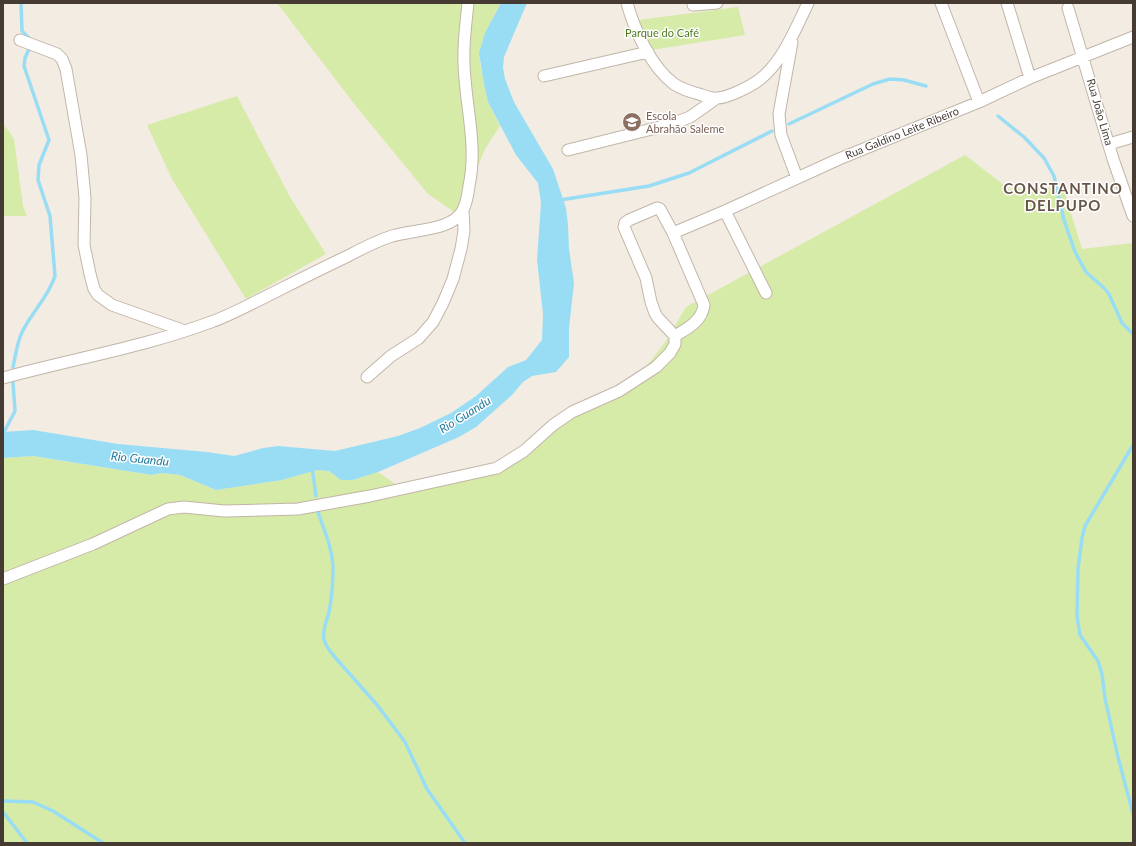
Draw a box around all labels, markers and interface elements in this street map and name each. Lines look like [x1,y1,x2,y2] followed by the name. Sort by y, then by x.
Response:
[625,26,699,39] park label: Parque do Café
[1085,77,1116,147] street label: Rua João Lima
[843,104,961,161] street label: Rua Galdino Leite Ribeiro
[646,109,724,135] place label: Escola Abrahão Saleme
[621,111,643,133] school or university icon: Escola Abrahão Saleme
[1003,179,1123,214] district label: CONSTANTINO DELPUPO
[436,393,493,436] water label: Rio Guandu
[110,448,170,469] water label: Rio Guandu

